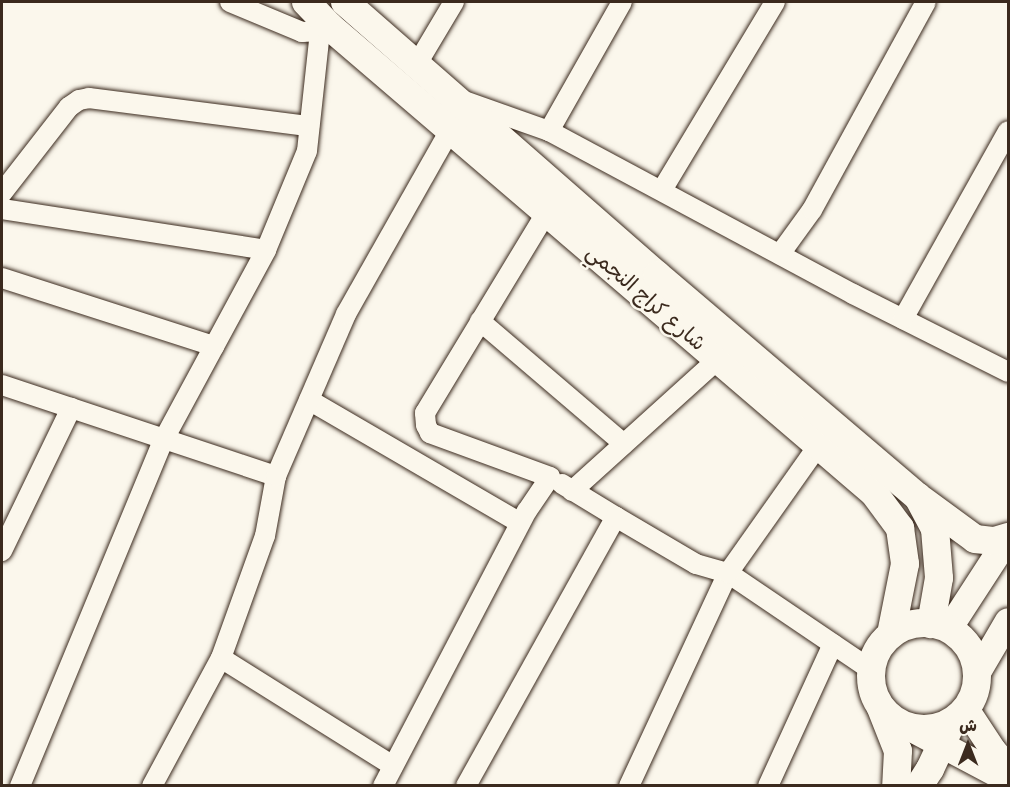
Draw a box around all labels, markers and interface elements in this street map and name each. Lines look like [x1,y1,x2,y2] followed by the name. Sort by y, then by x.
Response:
[580,240,710,358] street label: شارع كراج النجمي
[938,715,998,775] north arrow
[959,715,977,739] text: ش

